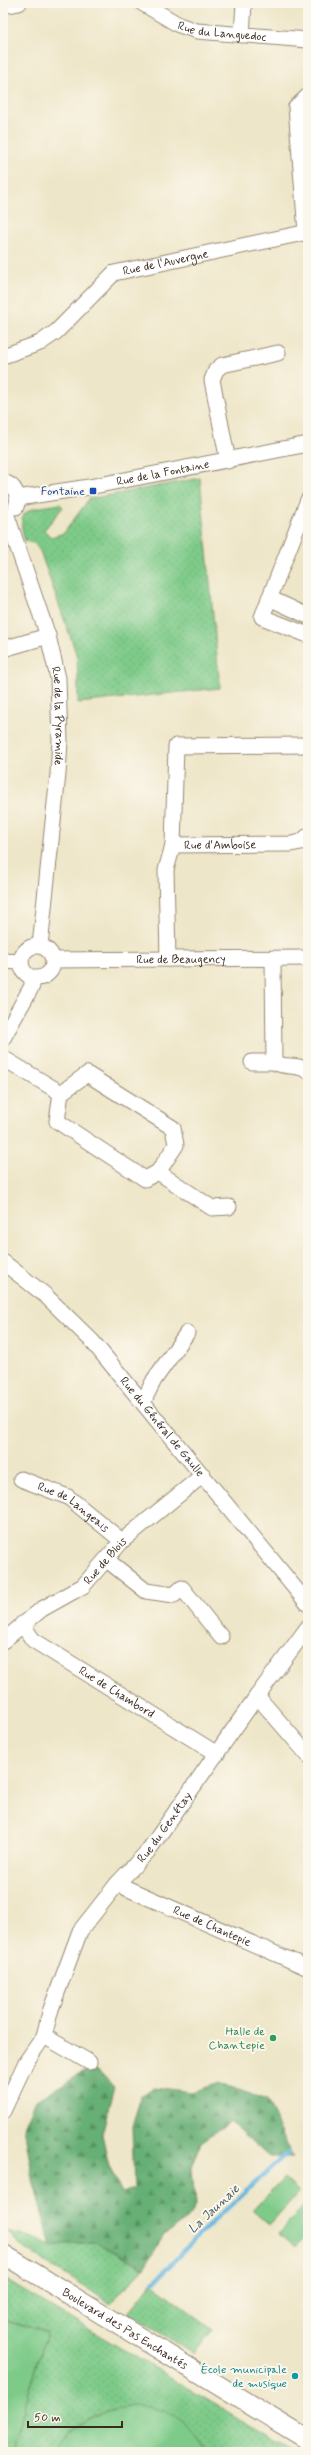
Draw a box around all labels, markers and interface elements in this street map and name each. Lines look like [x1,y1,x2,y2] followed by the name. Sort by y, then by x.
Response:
[176,18,267,46] street label: Rue du Languedoc
[121,246,210,280] street label: Rue de l'Auvergne
[115,457,211,490] street label: Rue de la Fontaine
[41,484,85,500] place label: Fontaine
[88,486,98,496] marker: Fontaine
[47,665,67,766] street label: Rue de la Pyramide
[184,837,256,854] street label: Rue d'Amboise
[136,952,226,968] street label: Rue de Beaugency
[116,1374,207,1481] street label: Rue du Général de Gaulle
[35,1479,113,1537] street label: Rue de Langeais
[81,1533,131,1589] street label: Rue de Blois
[75,1663,157,1722] street label: Rue de Chambord
[134,1789,196,1867] street label: Rue du Genétay
[170,1903,253,1951] street label: Rue de Chantepie
[209,2024,265,2054] place label: Halle de Chantepie
[268,2033,278,2043] marker: Halle de Chantepie
[185,2180,244,2237] water label: La Jaunaie
[59,2285,191,2374] street label: Boulevard des Pas Enchantés
[201,2362,287,2392] place label: École municipale de musique
[290,2371,300,2381] marker: École municipale de musique
[28,2403,122,2429] scale bar
[34,2410,61,2426] text: 50 m

